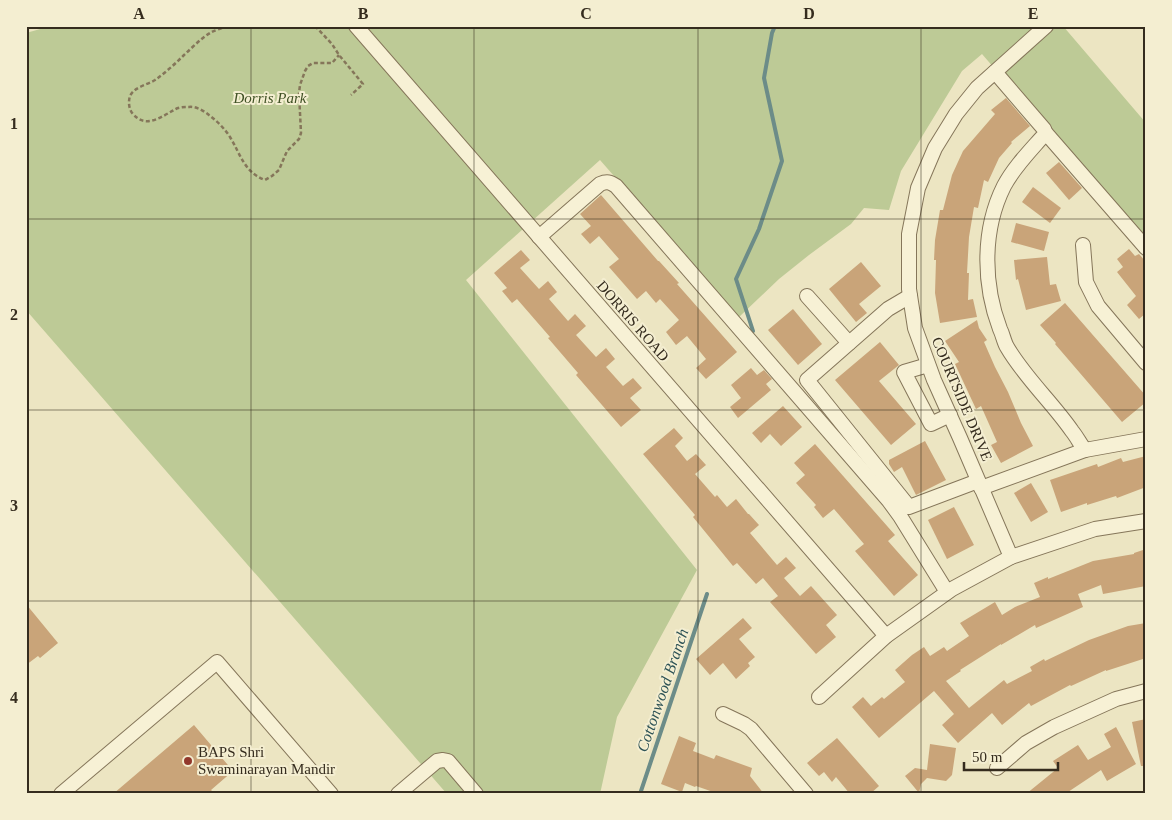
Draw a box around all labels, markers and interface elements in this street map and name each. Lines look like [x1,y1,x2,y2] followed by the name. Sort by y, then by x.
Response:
[133,5,145,22] text: A
[358,5,369,22] text: B
[580,5,592,22] text: C
[803,5,815,22] text: D
[1028,5,1038,22] text: E
[233,90,307,106] park label: Dorris Park
[10,115,18,132] text: 1
[594,278,672,365] street label: DORRIS ROAD
[10,306,18,323] text: 2
[929,335,995,463] street label: COURTSIDE DRIVE
[10,497,18,514] text: 3
[633,626,692,754] water label: Cottonwood Branch
[10,689,18,706] text: 4
[964,740,1058,772] scale bar
[198,744,335,777] place label: BAPS Shri Swaminarayan Mandir
[972,749,1003,765] text: 50 m
[182,755,194,767] marker: BAPS Shri Swaminarayan Mandir

